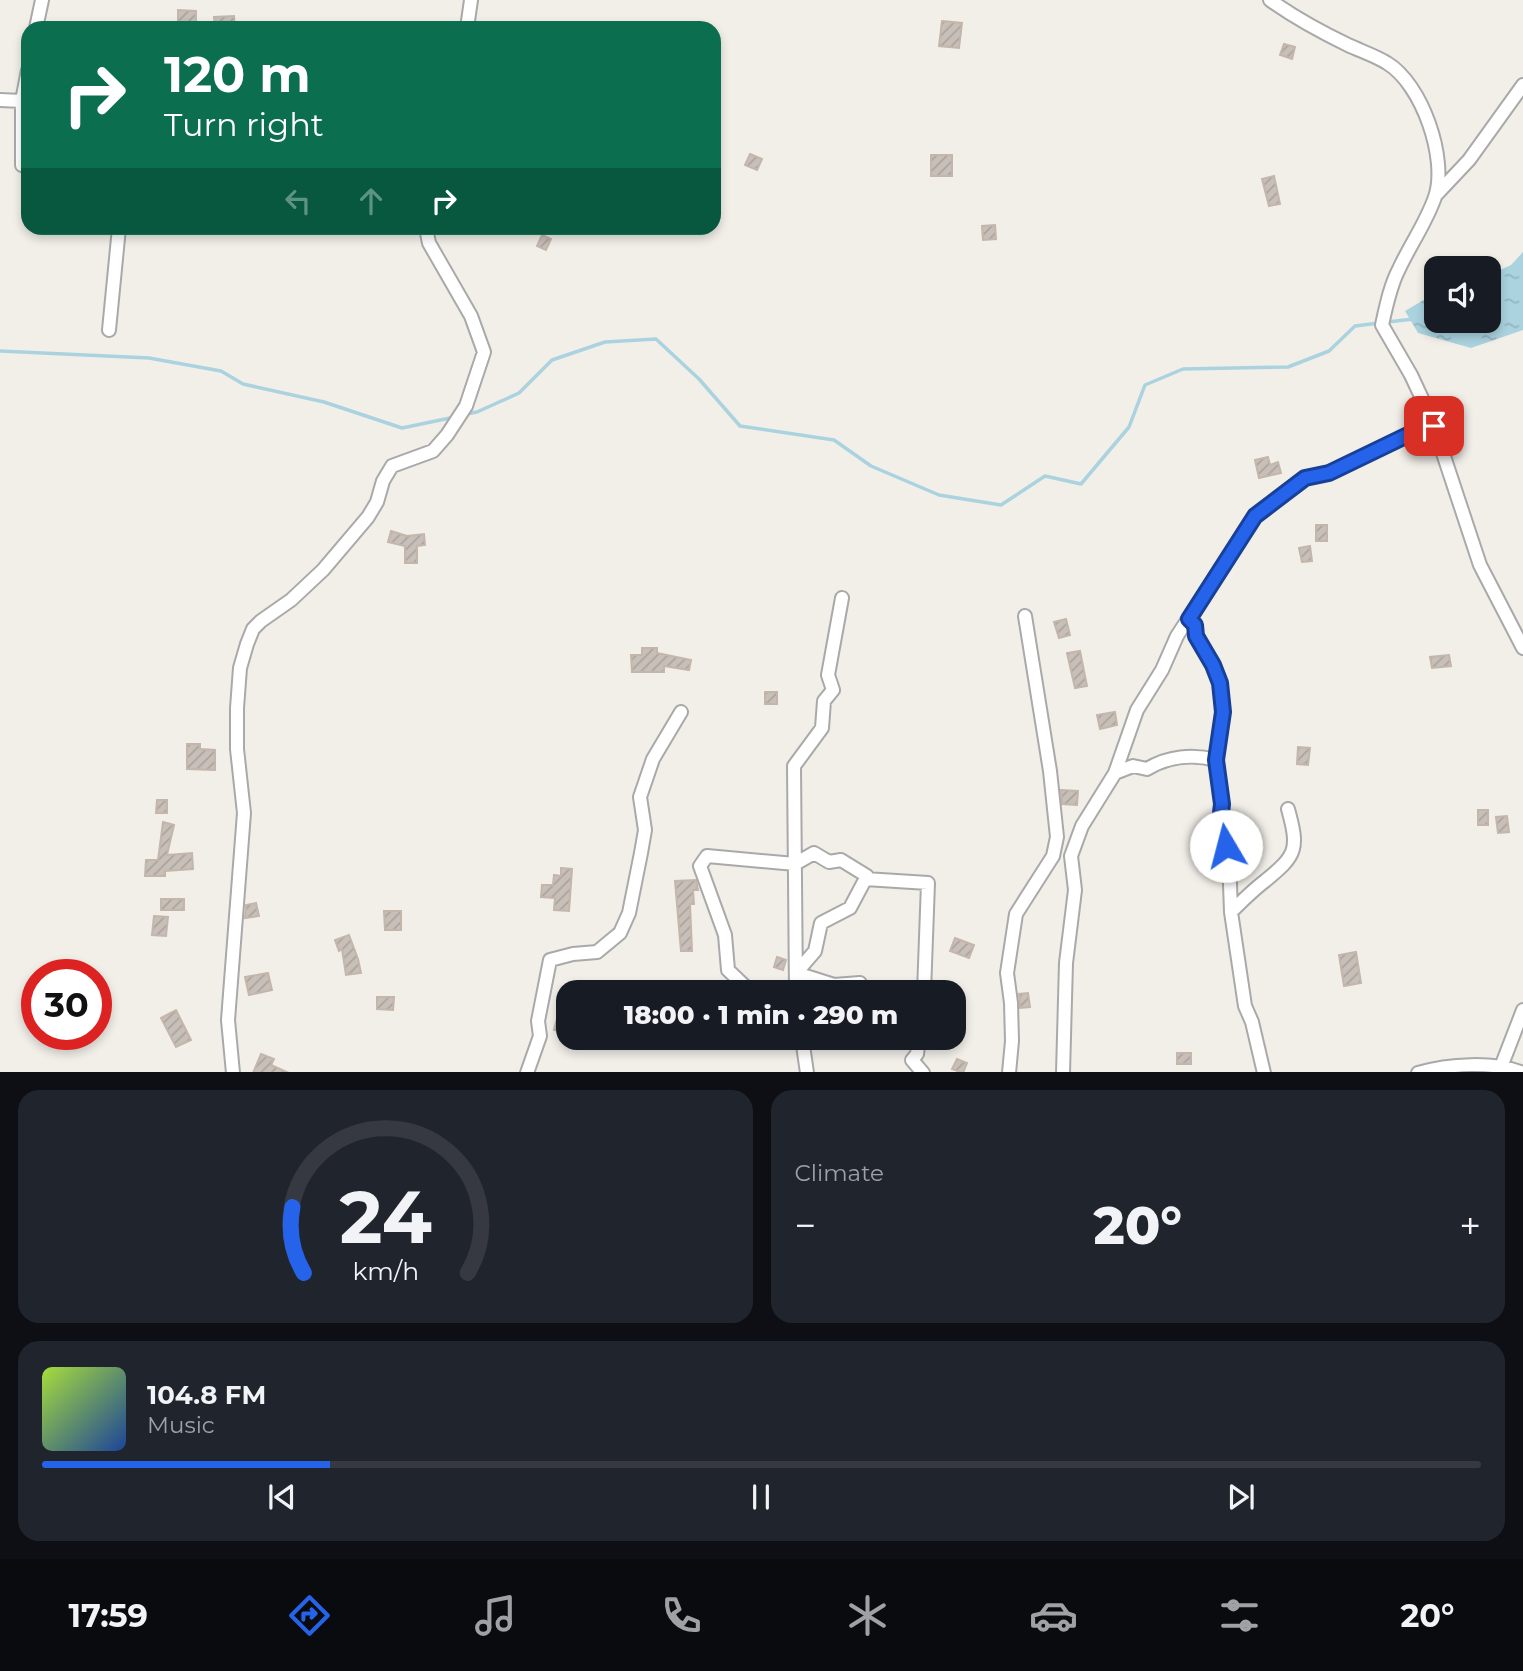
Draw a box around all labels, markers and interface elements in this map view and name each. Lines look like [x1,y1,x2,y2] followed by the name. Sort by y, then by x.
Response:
[164,45,311,104] text: 120 m
[49,49,140,140] icon: right
[164,105,324,144] text: Turn right
[279,182,317,220] icon: left
[352,182,390,220] icon: ahead
[425,182,463,220] icon: right
[1424,256,1501,333] map controls
[1424,256,1501,333] button: sound
[1404,396,1464,456] pin
[1415,407,1453,445] icon: arrive
[1189,809,1263,883] position arrow
[21,959,112,1050] speed limit sign: 30
[624,999,898,1031] text: 18:00 · 1 min · 290 m
[795,1159,884,1187] text: Climate
[339,1173,431,1261] text: 24
[1094,1194,1182,1257] text: 20°
[795,1202,816,1249] text: −
[1459,1202,1481,1249] text: +
[352,1255,419,1285] text: km/h
[147,1379,266,1411] text: 104.8 FM
[147,1411,215,1439] text: Music
[263,1478,301,1516] icon: previous
[742,1478,780,1516] icon: pause
[1222,1478,1260,1516] icon: next
[285,1591,334,1640] icon: directions
[471,1591,520,1640] icon: music
[657,1591,706,1640] icon: phone
[843,1591,892,1640] icon: climate
[1029,1591,1078,1640] icon: car
[1215,1591,1264,1640] icon: filters
[68,1596,148,1635] text: 17:59
[1400,1596,1454,1635] text: 20°

